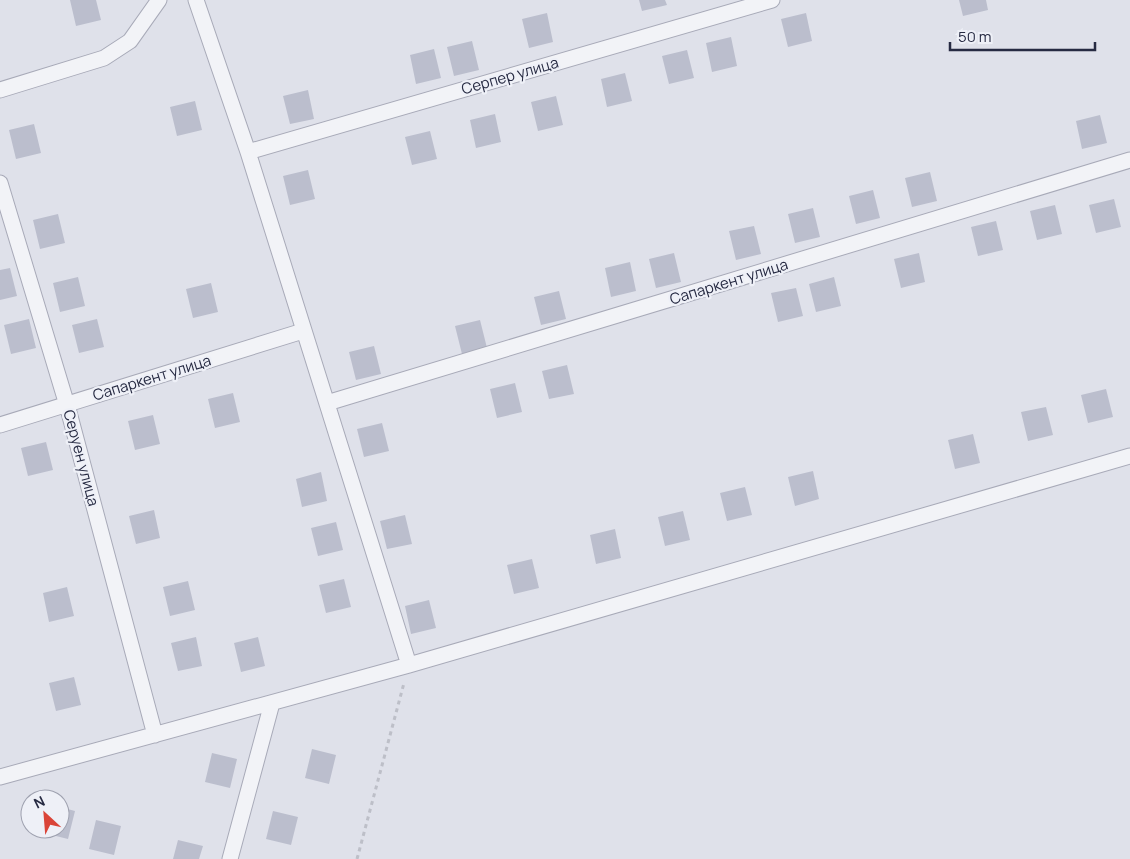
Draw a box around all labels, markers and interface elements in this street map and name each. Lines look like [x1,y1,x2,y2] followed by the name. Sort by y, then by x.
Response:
[950,20,1095,52] scale bar
[958,26,992,47] text: 50 m
[459,52,561,99] street label: Серпер улица
[667,254,791,309] street label: Сапаркент улица
[90,350,214,405] street label: Сапаркент улица
[59,407,104,508] street label: Серуен улица
[20,789,70,839] north arrow
[30,791,48,813] text: N

